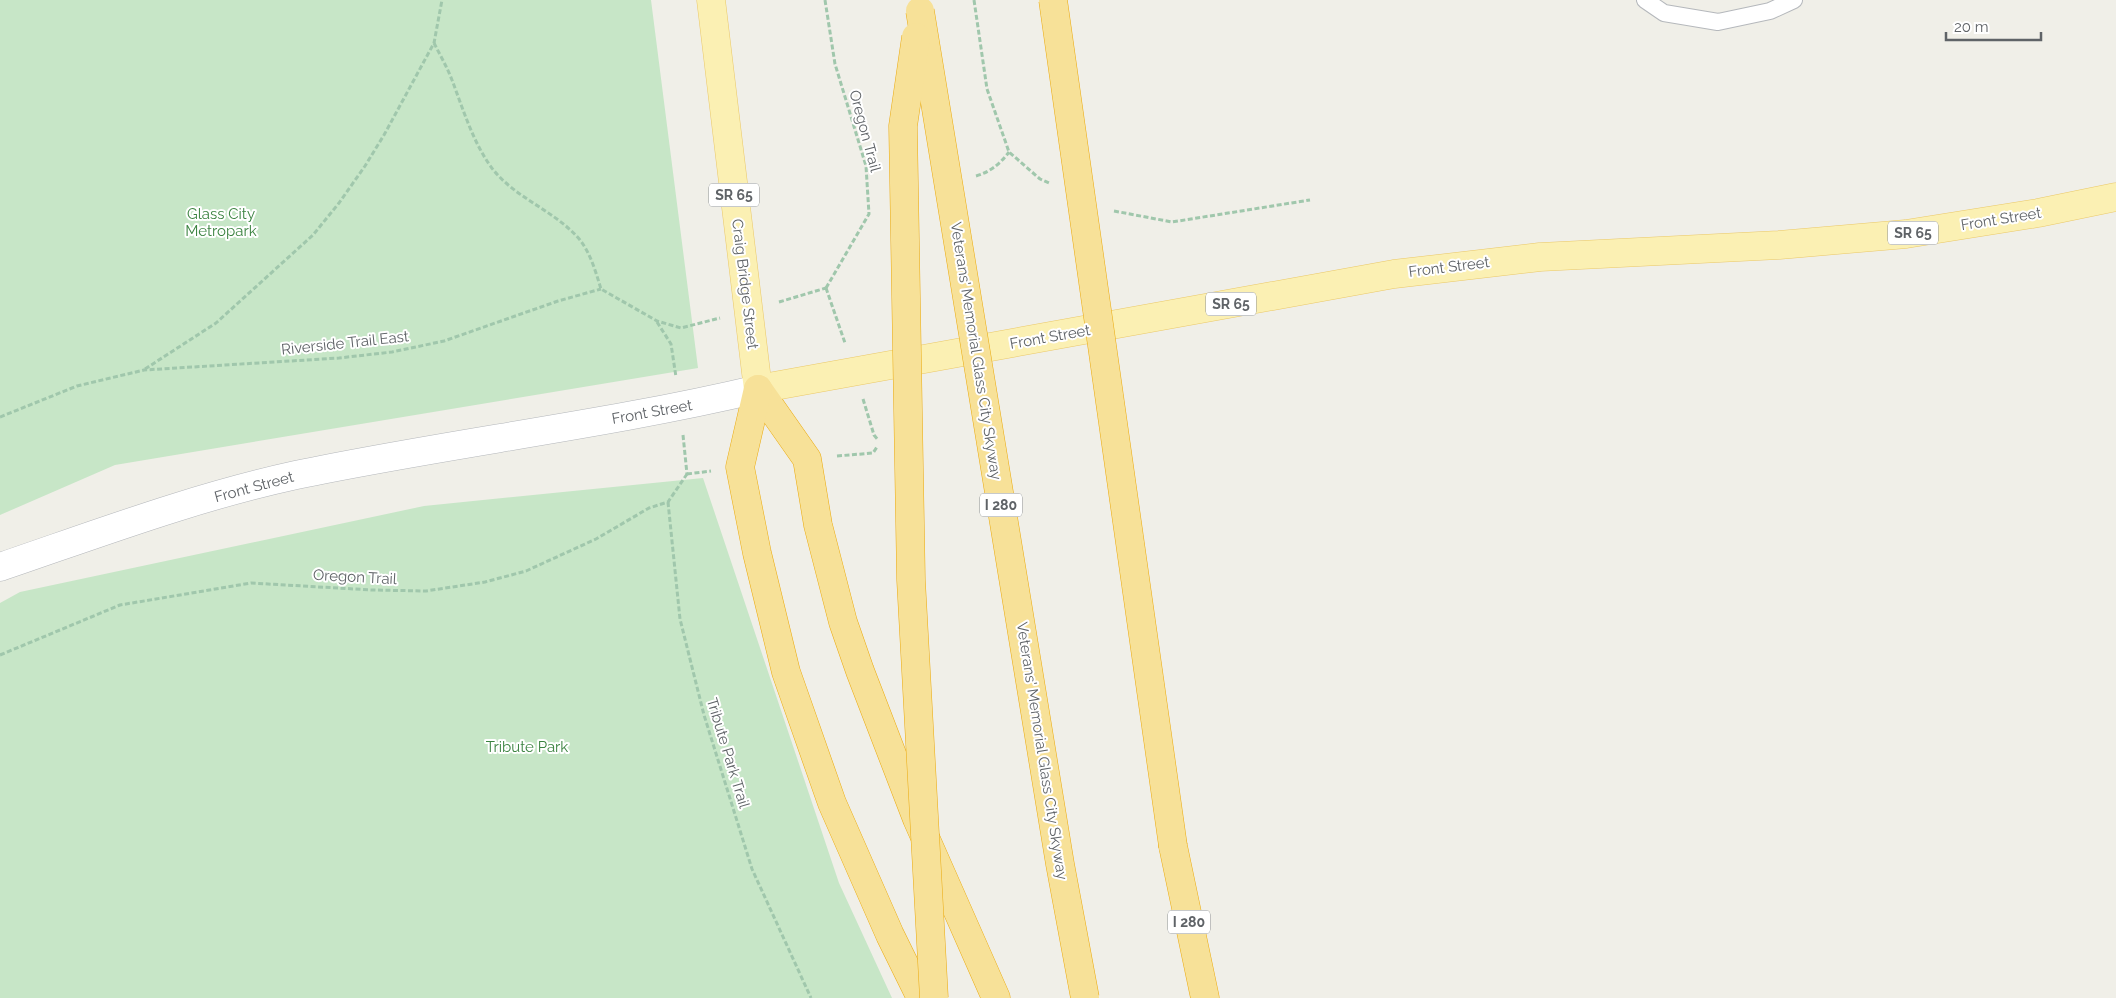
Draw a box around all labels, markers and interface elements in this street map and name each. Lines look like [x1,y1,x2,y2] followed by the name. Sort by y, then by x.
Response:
[1946,10,2041,42] scale bar
[1954,18,1989,36] text: 20 m
[845,88,885,175] street label: Oregon Trail
[709,184,759,206] road number: SR 65
[1959,204,2043,234] street label: Front Street
[185,205,257,240] park label: Glass City Metropark
[728,218,762,350] street label: Craig Bridge Street
[947,221,1005,481] street label: Veterans' Memorial Glass City Skyway
[1888,222,1938,244] road number: SR 65
[1408,253,1490,281] street label: Front Street
[1206,292,1256,316] road number: SR 65
[1008,321,1092,353] street label: Front Street
[280,327,410,359] street label: Riverside Trail East
[610,396,694,428] street label: Front Street
[212,468,296,506] street label: Front Street
[980,494,1022,516] road number: I 280
[313,566,398,588] street label: Oregon Trail
[1013,621,1071,881] street label: Veterans' Memorial Glass City Skyway
[703,696,754,811] street label: Tribute Park Trail
[486,738,568,756] park label: Tribute Park
[1168,910,1210,934] road number: I 280

